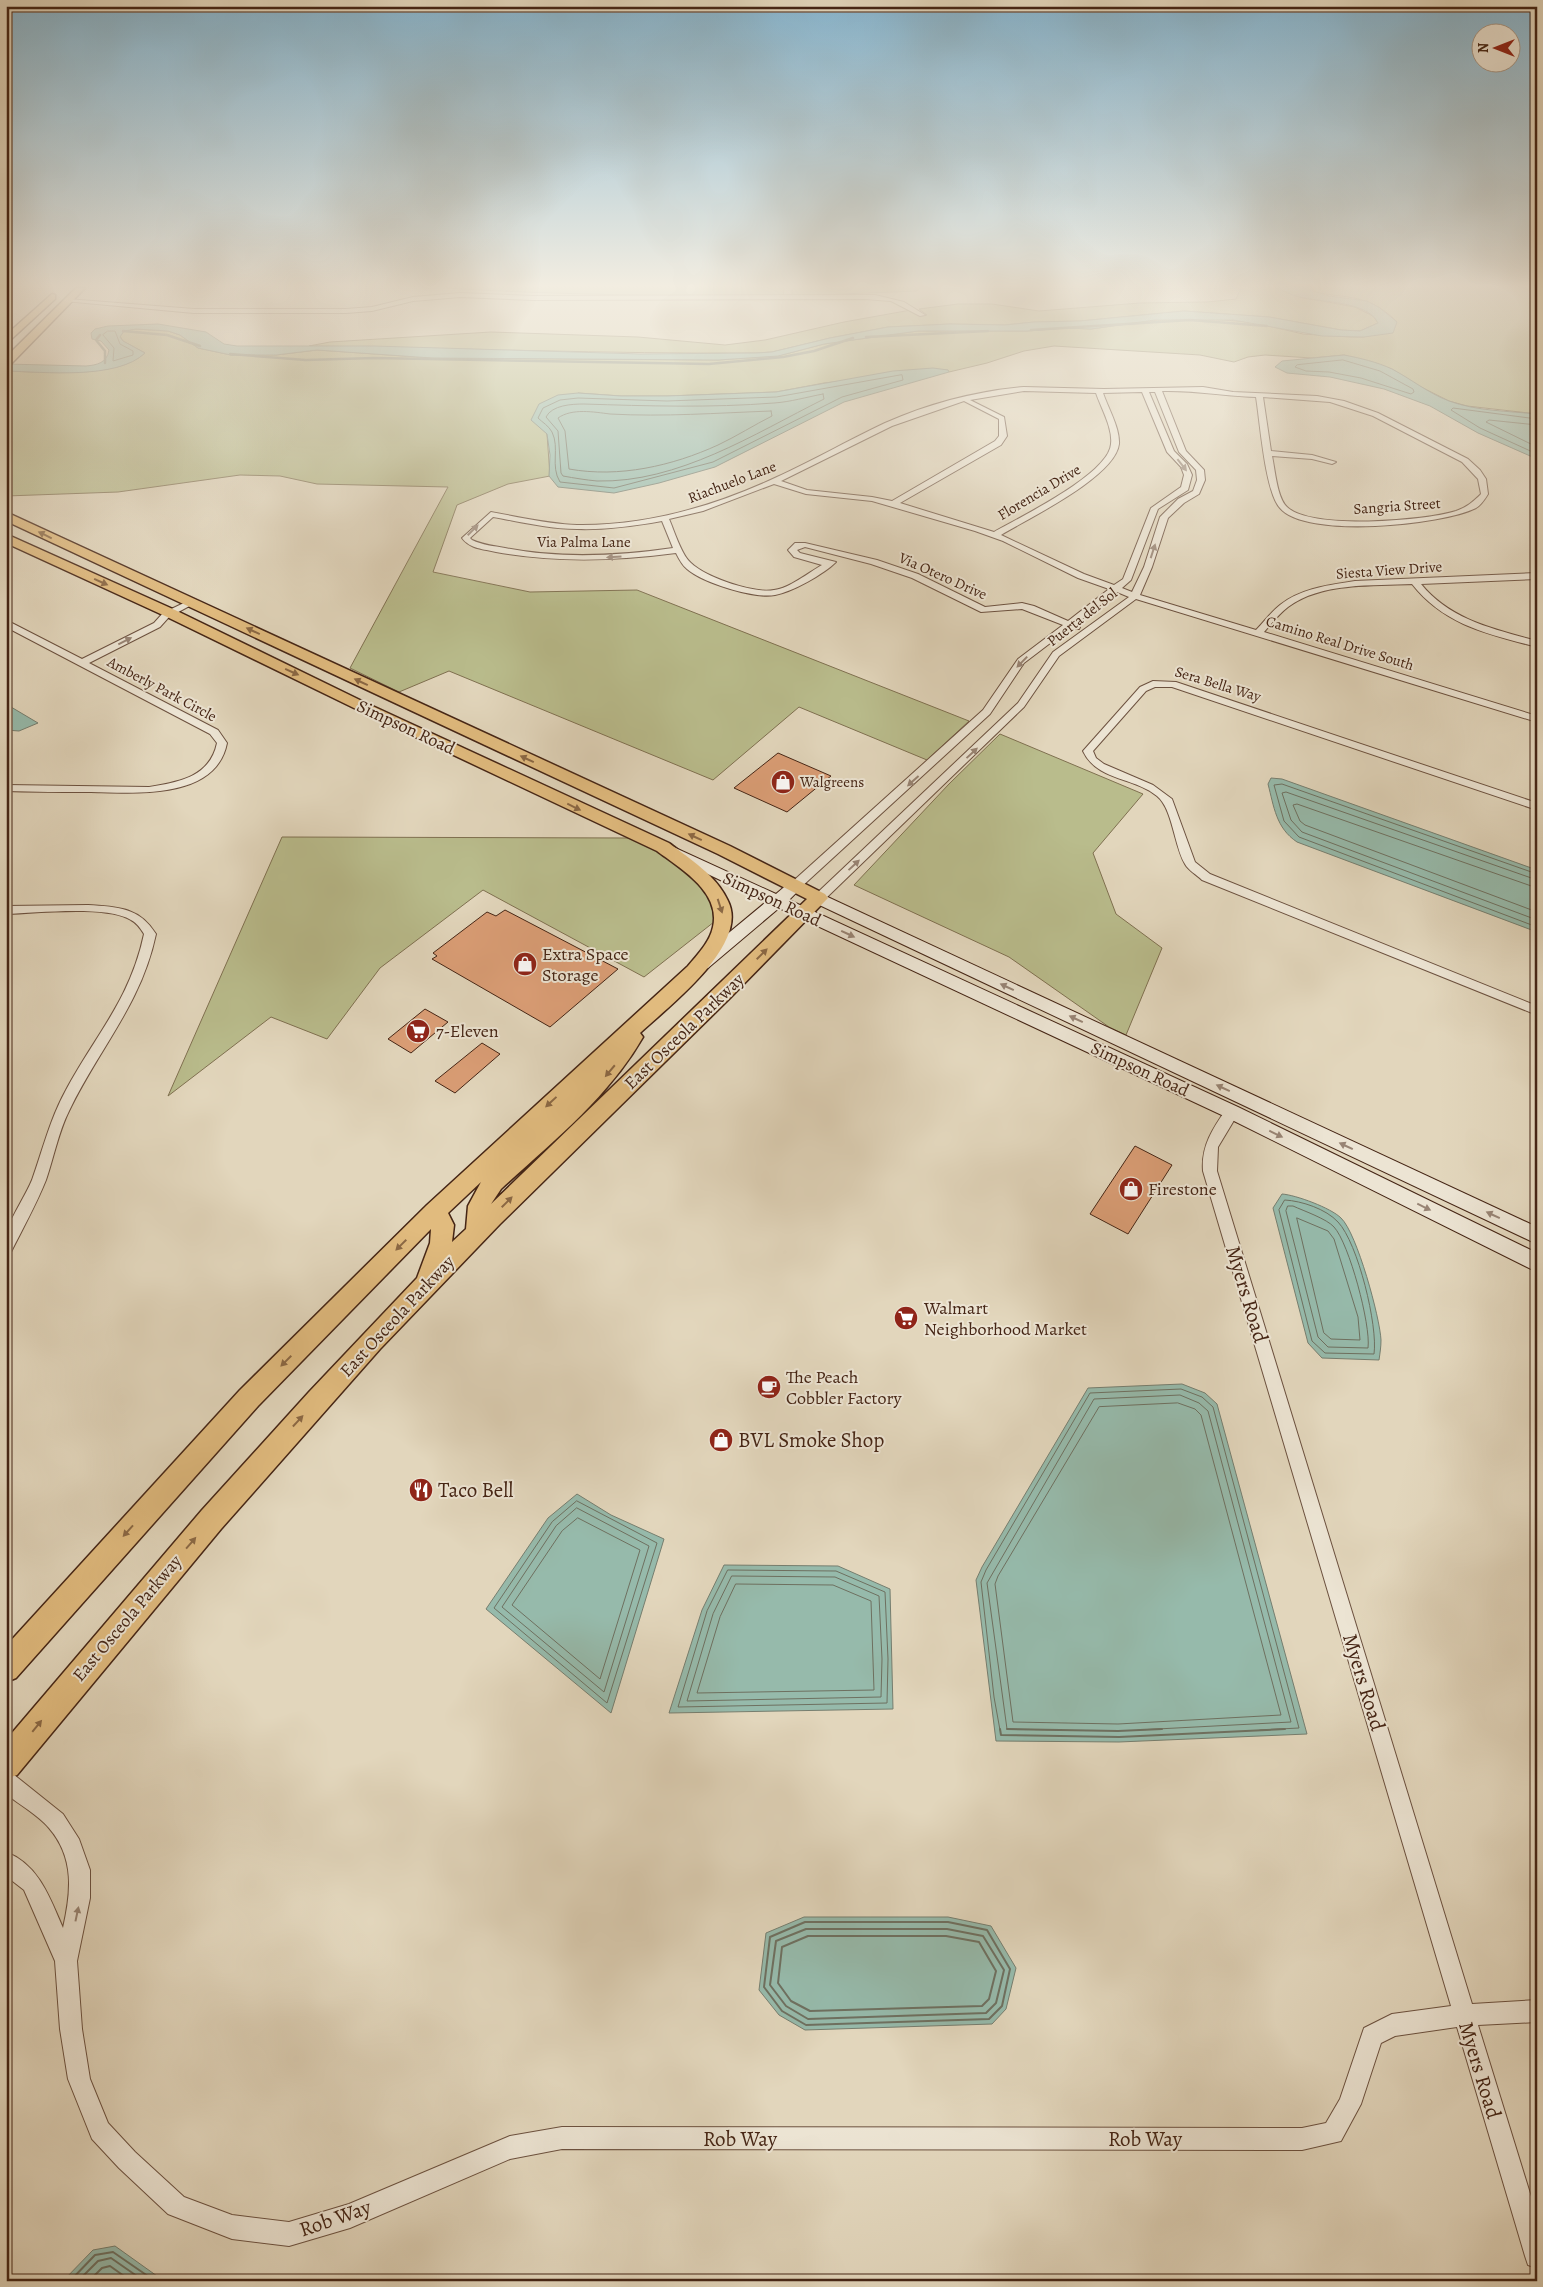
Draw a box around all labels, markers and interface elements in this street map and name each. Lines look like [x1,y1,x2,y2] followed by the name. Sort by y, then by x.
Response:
[1470,22,1520,72] north arrow
[1474,43,1493,53] text: N
[685,456,779,508] street label: Riachuelo Lane
[1176,458,1187,471] one-way arrow
[994,459,1084,525] street label: Florencia Drive
[1353,493,1441,519] street label: Sangria Street
[467,525,479,537] one-way arrow
[38,531,53,539] one-way arrow
[536,532,631,552] street label: Via Palma Lane
[1150,543,1158,558] one-way arrow
[895,547,990,604] street label: Via Otero Drive
[606,554,622,562] one-way arrow
[1335,556,1443,584] street label: Siesta View Drive
[94,579,108,587] one-way arrow
[1043,583,1121,651] street label: Puerta del Sol
[1264,611,1416,675] street label: Camino Real Drive South
[246,627,260,635] one-way arrow
[118,637,132,645] one-way arrow
[103,651,220,726] street label: Amberly Park Circle
[1016,656,1028,668] one-way arrow
[1173,661,1264,707] street label: Sera Bella Way
[285,669,299,677] one-way arrow
[354,678,368,686] one-way arrow
[353,694,459,760] street label: Simpson Road
[966,747,978,759] one-way arrow
[520,755,534,763] one-way arrow
[770,769,796,795] shop icon: Walgreens
[799,772,864,792] place label: Walgreens
[906,775,919,786] one-way arrow
[567,803,581,811] one-way arrow
[688,833,702,841] one-way arrow
[847,859,859,871] one-way arrow
[719,866,825,932] street label: Simpson Road
[716,899,724,914] one-way arrow
[840,930,855,938] one-way arrow
[542,942,629,987] place label: Extra Space Storage
[756,949,768,961] one-way arrow
[512,951,538,977] shop icon: Extra Space Storage
[619,967,750,1095] street label: East Osceola Parkway
[1000,983,1014,991] one-way arrow
[1069,1015,1083,1023] one-way arrow
[405,1018,431,1044] supermarket icon: 7-Eleven
[436,1019,499,1043] place label: 7-Eleven
[1087,1036,1193,1102] street label: Simpson Road
[604,1064,616,1076] one-way arrow
[1216,1084,1230,1092] one-way arrow
[546,1096,558,1108] one-way arrow
[1269,1130,1283,1138] one-way arrow
[1339,1142,1353,1150] one-way arrow
[1118,1176,1144,1202] shop icon: Firestone
[1148,1177,1217,1201] place label: Firestone
[501,1196,513,1208] one-way arrow
[1417,1204,1431,1212] one-way arrow
[1486,1211,1500,1219] one-way arrow
[395,1239,407,1251] one-way arrow
[1219,1242,1275,1347] street label: Myers Road
[334,1249,460,1382] street label: East Osceola Parkway
[923,1296,1087,1341] place label: Walmart Neighborhood Market
[893,1305,919,1331] supermarket icon: Walmart Neighborhood Market
[280,1355,292,1367] one-way arrow
[786,1365,903,1410] place label: The Peach Cobbler Factory
[756,1374,782,1400] cafe icon: The Peach Cobbler Factory
[292,1415,304,1427] one-way arrow
[738,1426,884,1454] place label: BVL Smoke Shop
[708,1427,734,1453] shop icon: BVL Smoke Shop
[438,1476,513,1504] place label: Taco Bell
[408,1477,434,1503] restaurant icon: Taco Bell
[122,1525,133,1538] one-way arrow
[185,1537,197,1549] one-way arrow
[67,1549,188,1686] street label: East Osceola Parkway
[1336,1630,1392,1735] street label: Myers Road
[31,1720,42,1732] one-way arrow
[73,1905,81,1921] one-way arrow
[1452,2018,1508,2123] street label: Myers Road
[703,2125,778,2153] street label: Rob Way
[1108,2125,1183,2153] street label: Rob Way
[295,2192,375,2243] street label: Rob Way

